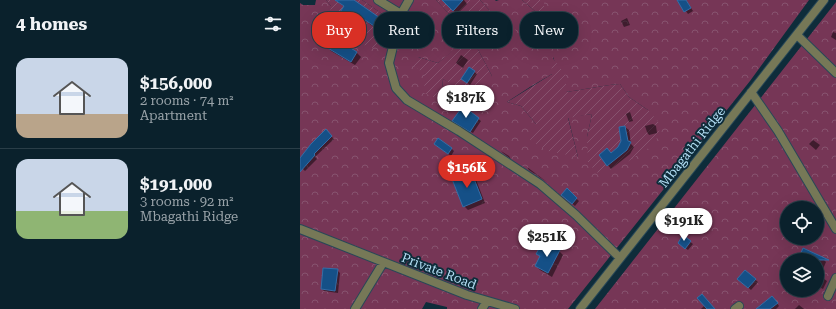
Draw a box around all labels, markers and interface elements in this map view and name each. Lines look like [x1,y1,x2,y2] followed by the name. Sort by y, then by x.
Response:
[312,12,366,48] chip: Buy
[374,12,434,48] chip: Rent
[442,12,512,48] chip: Filters
[520,12,578,48] chip: New
[262,13,284,35] icon: filters
[16,14,87,34] text: 4 homes
[140,73,212,93] text: $156,000
[48,74,96,122] icon: home
[438,85,494,119] pin: $187K
[446,90,486,105] text: $187K
[140,93,234,108] text: 2 rooms · 74 m²
[656,104,728,190] street label: Mbagathi Ridge
[140,108,207,123] text: Apartment
[439,155,495,189] pin: $156K
[447,160,487,175] text: $156K
[140,174,212,194] text: $191,000
[48,175,96,223] icon: home
[140,194,234,209] text: 3 rooms · 92 m²
[780,201,824,297] map controls
[780,201,824,245] button: locate
[656,208,712,242] pin: $191K
[140,209,238,224] text: Mbagathi Ridge
[664,213,704,228] text: $191K
[519,224,575,258] pin: $251K
[527,229,567,244] text: $251K
[399,250,479,292] street label: Private Road
[780,253,824,297] button: layers

